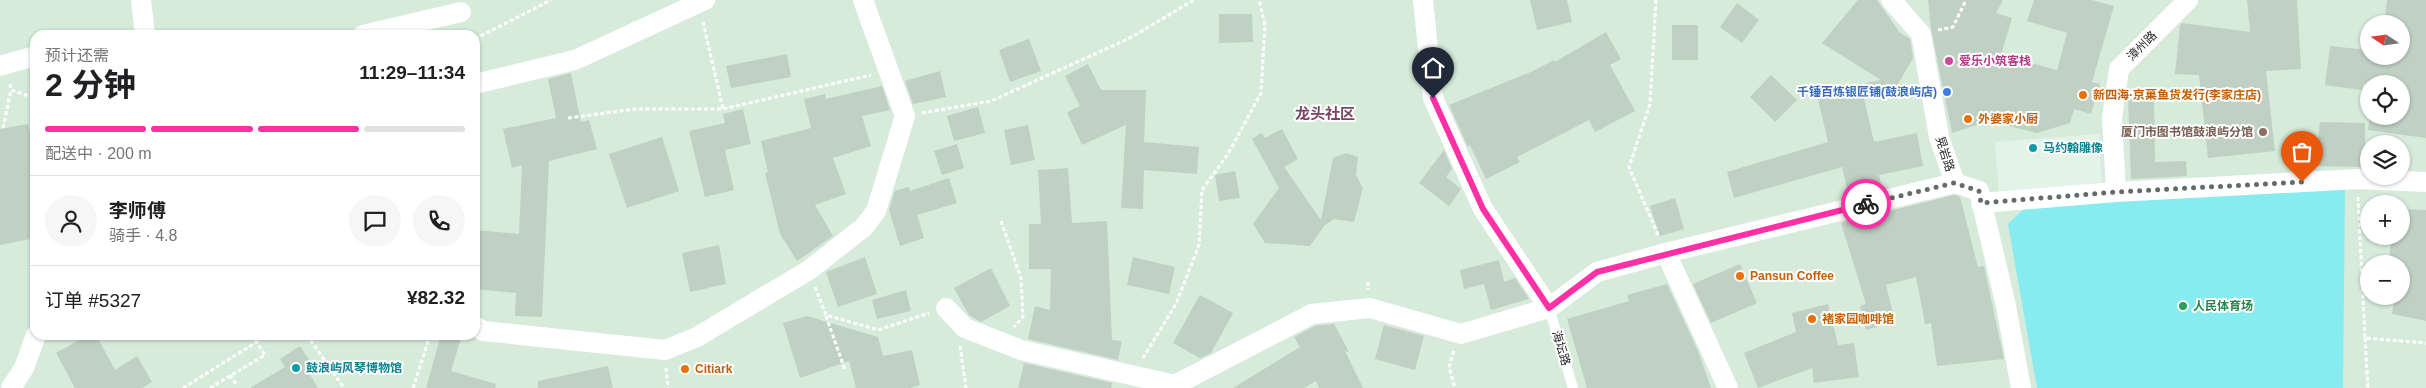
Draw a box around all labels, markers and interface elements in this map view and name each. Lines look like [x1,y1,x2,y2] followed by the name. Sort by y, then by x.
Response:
[2360,15,2410,65] north arrow
[2360,15,2410,305] map controls
[2124,28,2160,64] street label: 漳州路
[45,47,109,64] text: 预计还需
[1412,47,1454,98] pin
[1419,54,1447,82] icon: home
[1959,54,2031,68] place label: 爱乐小筑客栈
[1943,55,1955,67] marker: 爱乐小筑客栈
[359,62,465,83] text: 11:29–11:34
[45,67,136,103] text: 2 分钟
[2360,75,2410,125] button: locate
[1797,85,1937,99] place label: 千锤百炼银匠铺(鼓浪屿店)
[1941,86,1953,98] marker: 千锤百炼银匠铺(鼓浪屿店)
[2093,88,2261,102] place label: 新四海·京菓鱼货发行(李家庄店)
[2077,89,2089,101] marker: 新四海·京菓鱼货发行(李家庄店)
[1295,105,1355,122] district label: 龙头社区
[1978,112,2038,126] place label: 外婆家小厨
[1962,113,1974,125] marker: 外婆家小厨
[2121,125,2253,139] place label: 厦门市图书馆鼓浪屿分馆
[2257,126,2269,138] marker: 厦门市图书馆鼓浪屿分馆
[2281,131,2323,182] pin
[1933,135,1957,173] street label: 晃岩路
[2360,135,2410,185] button: layers
[2288,138,2316,166] icon: bag
[2043,141,2103,155] place label: 马约翰雕像
[2027,142,2039,154] marker: 马约翰雕像
[45,145,152,162] text: 配送中 · 200 m
[1841,179,1891,229] courier
[1852,190,1880,218] icon: bike
[45,195,97,247] button: person
[349,195,401,247] button: chat
[413,195,465,247] button: phone
[2360,195,2410,245] button: +
[109,200,166,221] text: 李师傅
[109,227,177,244] text: 骑手 · 4.8
[2360,255,2410,305] button: −
[1750,269,1834,283] place label: Pansun Coffee
[1734,270,1746,282] marker: Pansun Coffee
[407,287,465,308] text: ¥82.32
[45,290,141,311] text: 订单 #5327
[2193,299,2253,313] place label: 人民体育场
[2177,300,2189,312] marker: 人民体育场
[1822,312,1894,326] place label: 褚家园咖啡馆
[1806,313,1818,325] marker: 褚家园咖啡馆
[1549,329,1573,367] street label: 海坛路
[306,361,402,375] place label: 鼓浪屿风琴博物馆
[290,362,302,374] marker: 鼓浪屿风琴博物馆
[695,362,733,376] place label: Citiark
[679,363,691,375] marker: Citiark

